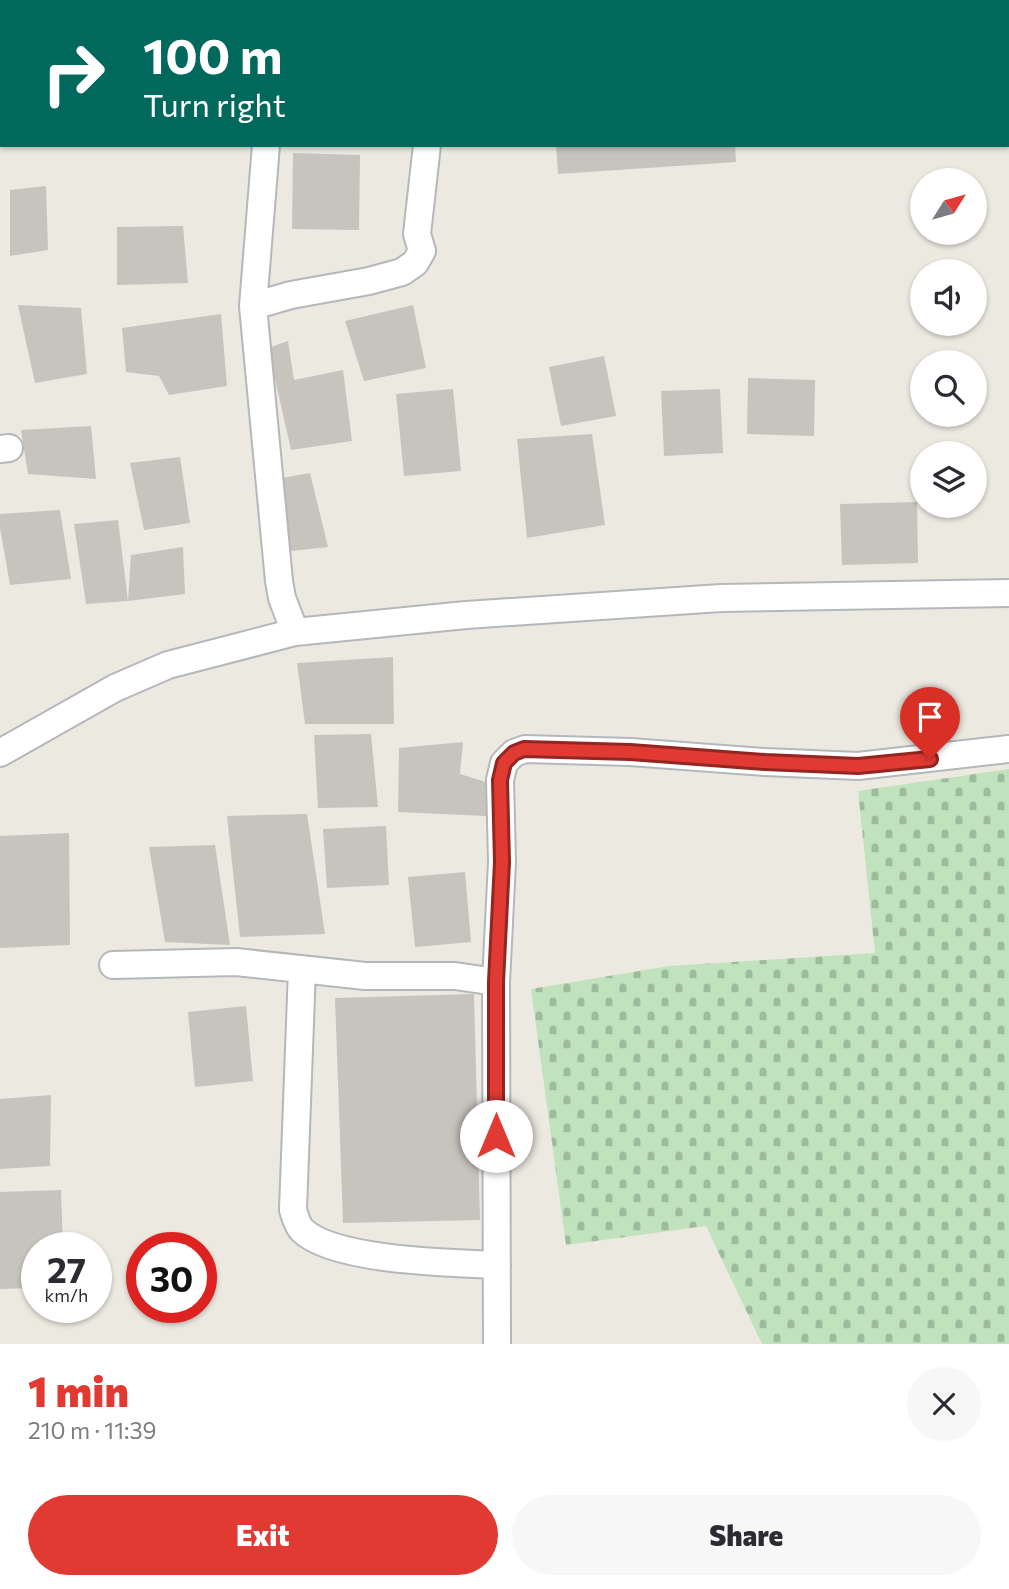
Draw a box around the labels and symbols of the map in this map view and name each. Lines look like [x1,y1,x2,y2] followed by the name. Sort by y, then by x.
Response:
[910,168,987,245] north arrow
[900,687,960,759] pin
[459,1099,533,1173] position arrow
[126,1232,217,1323] speed limit sign: 30

